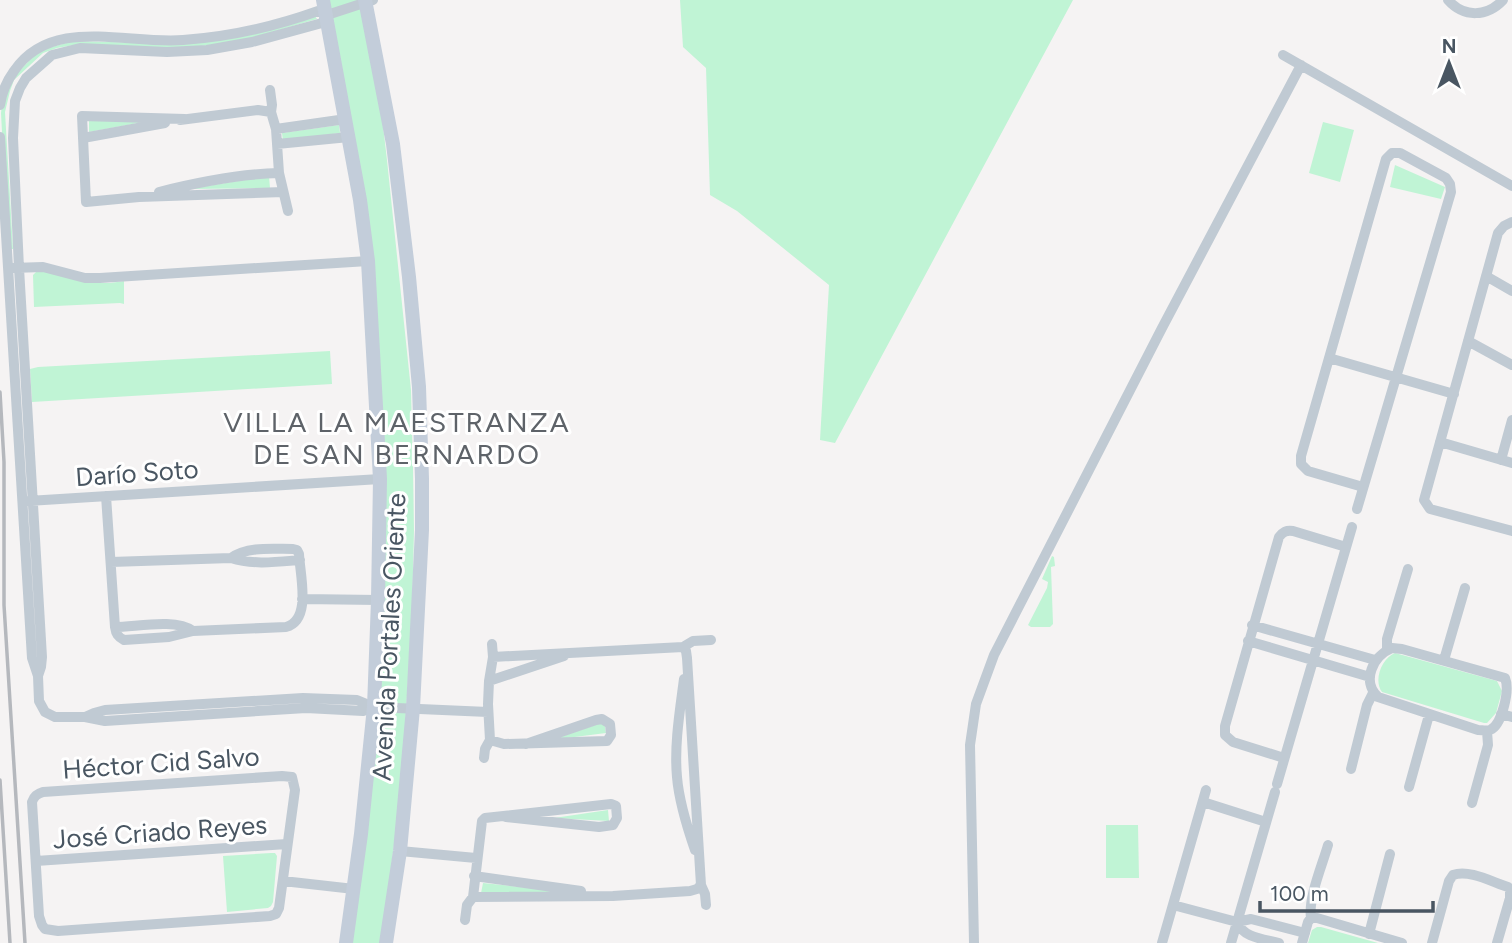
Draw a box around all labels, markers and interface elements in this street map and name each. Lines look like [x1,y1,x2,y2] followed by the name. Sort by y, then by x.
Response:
[1414,28,1484,98] north arrow
[1442,35,1456,58] text: N
[223,405,571,471] district label: VILLA LA MAESTRANZA DE SAN BERNARDO
[74,453,200,493] street label: Darío Soto
[365,492,413,782] street label: Avenida Portales Oriente
[61,740,261,786] street label: Héctor Cid Salvo
[52,809,268,855] street label: José Criado Reyes
[1260,870,1433,914] scale bar
[1270,881,1329,906] text: 100 m

